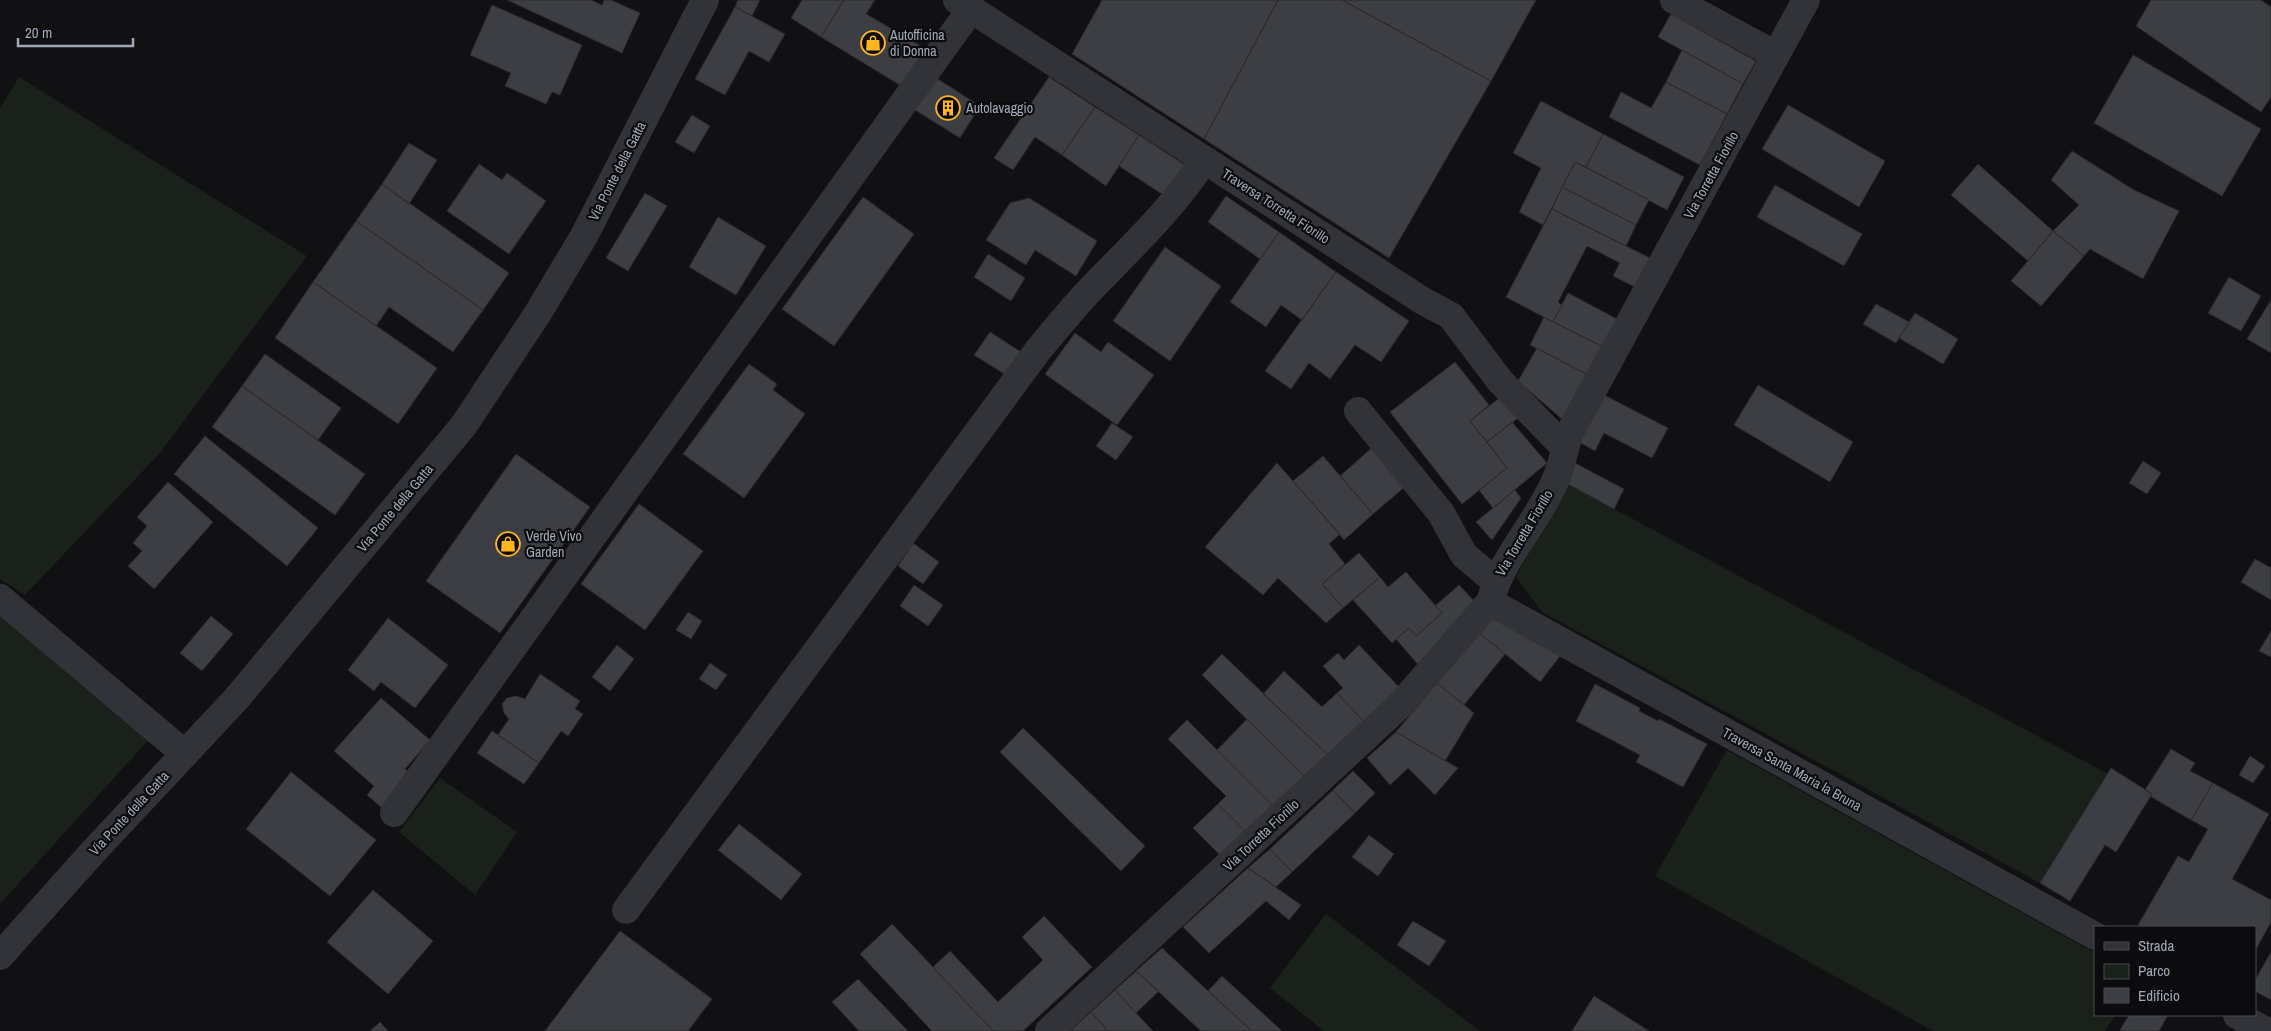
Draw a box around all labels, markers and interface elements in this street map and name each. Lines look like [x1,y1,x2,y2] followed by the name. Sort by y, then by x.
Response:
[18,15,132,47] scale bar
[25,22,52,43] text: 20 m
[889,26,945,60] place label: Autofficina di Donna
[860,30,886,56] shop icon: Autofficina di Donna
[935,95,961,121] building icon: Autolavaggio
[965,99,1033,117] place label: Autolavaggio
[584,118,650,224] street label: Via Ponte della Gatta
[1680,128,1742,222] street label: Via Torretta Fiorillo
[1219,164,1333,248] street label: Traversa Torretta Fiorillo
[353,460,437,556] street label: Via Ponte della Gatta
[1491,487,1557,579] street label: Via Torretta Fiorillo
[526,527,582,561] place label: Verde Vivo Garden
[495,531,521,557] shop icon: Verde Vivo Garden
[1719,723,1865,815] street label: Traversa Santa Maria la Bruna
[85,767,173,859] street label: Via Ponte della Gatta
[1219,795,1303,875] street label: Via Torretta Fiorillo
[2094,926,2256,1016] legend
[2138,935,2174,956] text: Strada
[2138,960,2170,981] text: Parco
[2138,985,2180,1006] text: Edificio

